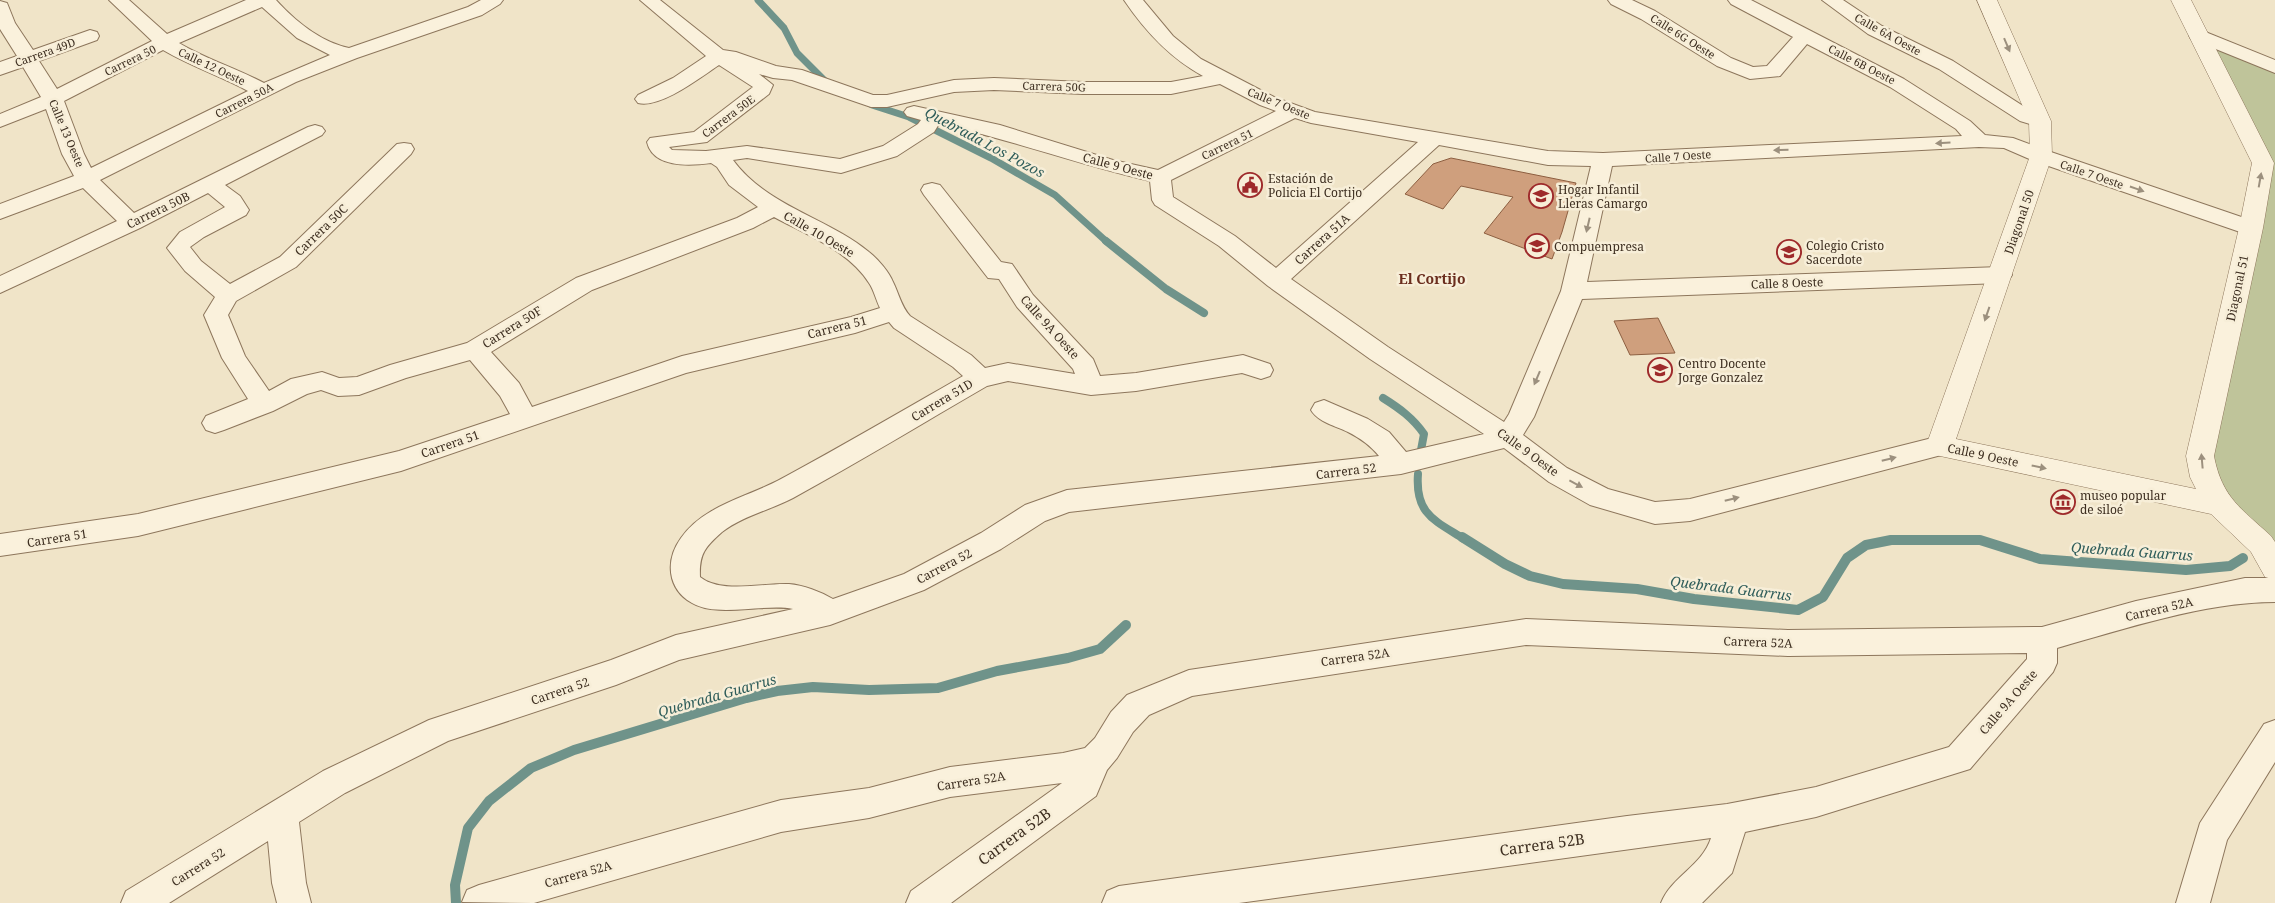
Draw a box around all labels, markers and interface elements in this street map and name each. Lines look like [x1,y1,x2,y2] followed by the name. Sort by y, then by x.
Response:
[1852,9,1924,59] street label: Calle 6A Oeste
[1648,10,1719,62] street label: Calle 6G Oeste
[13,34,77,70] street label: Carrera 49D
[2003,38,2011,52] one-way arrow
[102,41,158,79] street label: Carrera 50
[1826,41,1898,87] street label: Calle 6B Oeste
[176,44,248,88] street label: Calle 12 Oeste
[1022,77,1086,95] street label: Carrera 50G
[212,79,276,121] street label: Carrera 50A
[1245,84,1313,122] street label: Calle 7 Oeste
[699,91,758,141] street label: Carrera 50E
[46,97,88,169] street label: Calle 13 Oeste
[922,102,1049,182] water label: Quebrada Los Pozos
[1199,125,1255,163] street label: Carrera 51
[1935,139,1951,147] one-way arrow
[1644,146,1712,166] street label: Calle 7 Oeste
[1773,146,1789,154] one-way arrow
[1081,148,1155,184] street label: Calle 9 Oeste
[2058,156,2126,192] street label: Calle 7 Oeste
[1268,170,1362,201] place label: Estación de Policia El Cortijo
[2256,171,2264,187] one-way arrow
[1237,172,1263,198] public building icon: Estación de Policia El Cortijo
[1558,181,1648,212] place label: Hogar Infantil Lleras Camargo
[1528,183,1554,209] school or university icon: Hogar Infantil Lleras Camargo
[2130,186,2145,193] one-way arrow
[124,187,193,233] street label: Carrera 50B
[2000,187,2038,257] street label: Diagonal 50
[291,200,351,260] street label: Carrera 50C
[781,207,857,261] street label: Calle 10 Oeste
[1291,209,1354,268] street label: Carrera 51A
[1584,217,1592,232] one-way arrow
[1524,233,1550,259] school or university icon: Compuempresa
[1806,237,1884,268] place label: Colegio Cristo Sacerdote
[1554,238,1644,255] place label: Compuempresa
[1776,239,1802,265] school or university icon: Colegio Cristo Sacerdote
[2222,253,2252,323] street label: Diagonal 51
[1398,269,1466,288] district label: El Cortijo
[1751,273,1823,293] street label: Calle 8 Oeste
[1017,291,1083,363] street label: Calle 9A Oeste
[479,302,545,352] street label: Carrera 50F
[1983,306,1990,321] one-way arrow
[806,311,868,343] street label: Carrera 51
[1677,355,1766,386] place label: Centro Docente Jorge Gonzalez
[1647,357,1673,383] school or university icon: Centro Docente Jorge Gonzalez
[1533,371,1541,386] one-way arrow
[908,375,976,425] street label: Carrera 51D
[1494,424,1562,480] street label: Calle 9 Oeste
[419,426,481,462] street label: Carrera 51
[1946,439,2020,471] street label: Calle 9 Oeste
[2197,452,2205,468] one-way arrow
[1882,455,1897,463] one-way arrow
[1315,459,1377,483] street label: Carrera 52
[2031,463,2047,471] one-way arrow
[1570,480,1583,489] one-way arrow
[2080,487,2167,518] place label: museo popular de siloé
[2050,489,2076,515] museum icon: museo popular de siloé
[1724,495,1739,503] one-way arrow
[26,525,88,551] street label: Carrera 51
[2070,537,2194,565] water label: Quebrada Guarrus
[913,544,975,588] street label: Carrera 52
[1669,571,1793,605] water label: Quebrada Guarrus
[2123,593,2195,625] street label: Carrera 52A
[1723,632,1793,652] street label: Carrera 52A
[1320,644,1391,670] street label: Carrera 52A
[1975,666,2041,738] street label: Calle 9A Oeste
[656,669,779,721] water label: Quebrada Guarrus
[529,673,591,709] street label: Carrera 52
[936,767,1007,795] street label: Carrera 52A
[974,803,1054,869] street label: Carrera 52B
[1498,828,1586,860] street label: Carrera 52B
[168,844,228,890] street label: Carrera 52
[542,856,614,892] street label: Carrera 52A

